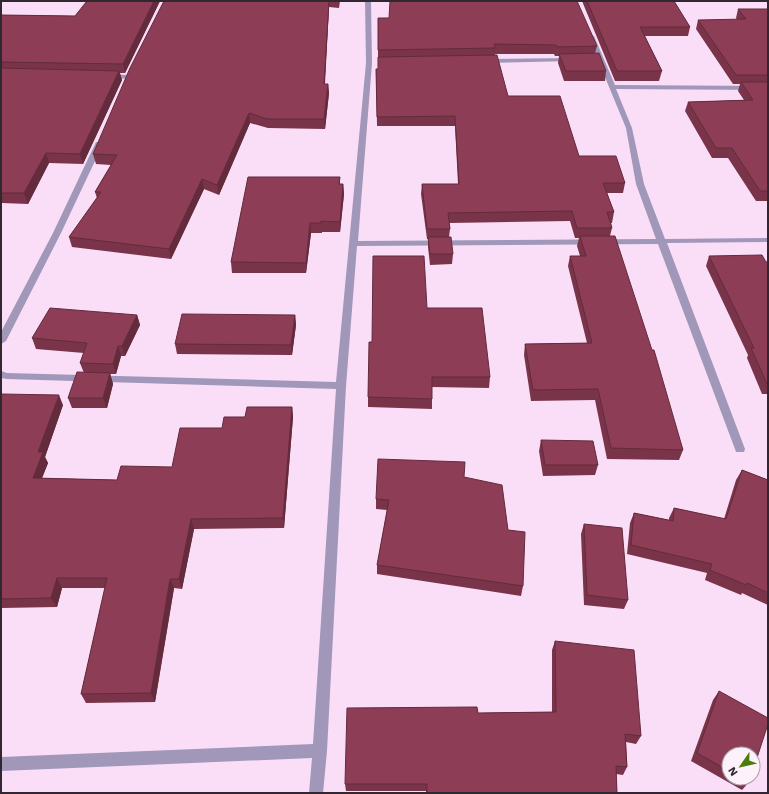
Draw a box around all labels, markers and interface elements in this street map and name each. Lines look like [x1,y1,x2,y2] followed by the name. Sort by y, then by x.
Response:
[721,746,761,786] north arrow
[725,764,741,778] text: N

